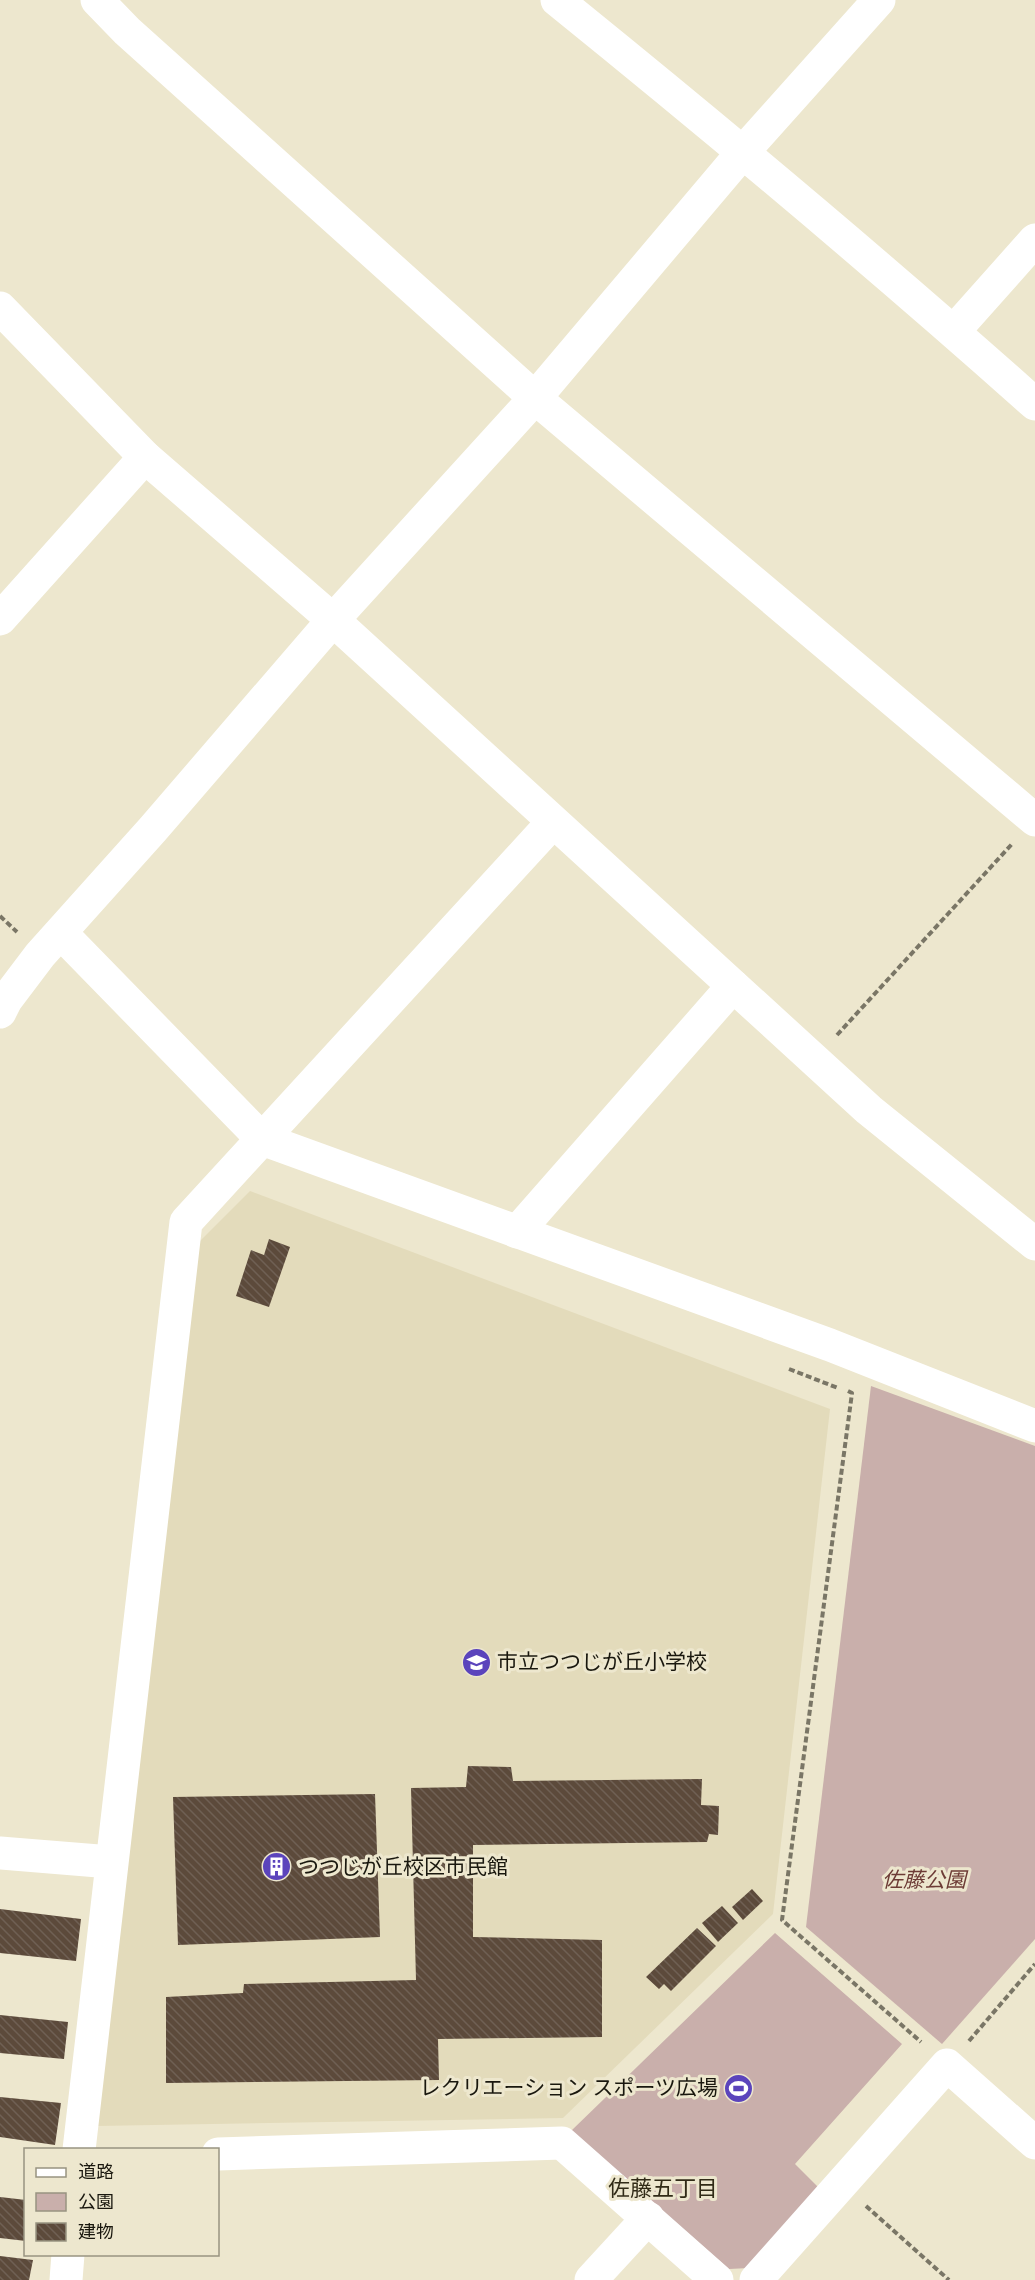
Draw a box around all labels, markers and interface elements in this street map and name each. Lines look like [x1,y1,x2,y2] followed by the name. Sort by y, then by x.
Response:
[460,1646,492,1678] school or university icon: 市立つつじが丘小学校
[497,1650,707,1674] place label: 市立つつじが丘小学校
[261,1851,293,1883] building icon: つつじが丘校区市民館
[298,1855,508,1879] place label: つつじが丘校区市民館
[882,1868,969,1892] park label: 佐藤公園
[723,2072,755,2104] sports icon: レクリエーション スポーツ広場
[420,2076,718,2100] place label: レクリエーション スポーツ広場
[24,2148,219,2256] legend
[78,2162,114,2182] text: 道路
[608,2176,718,2201] district label: 佐藤五丁目
[78,2192,114,2212] text: 公園
[78,2222,114,2242] text: 建物

